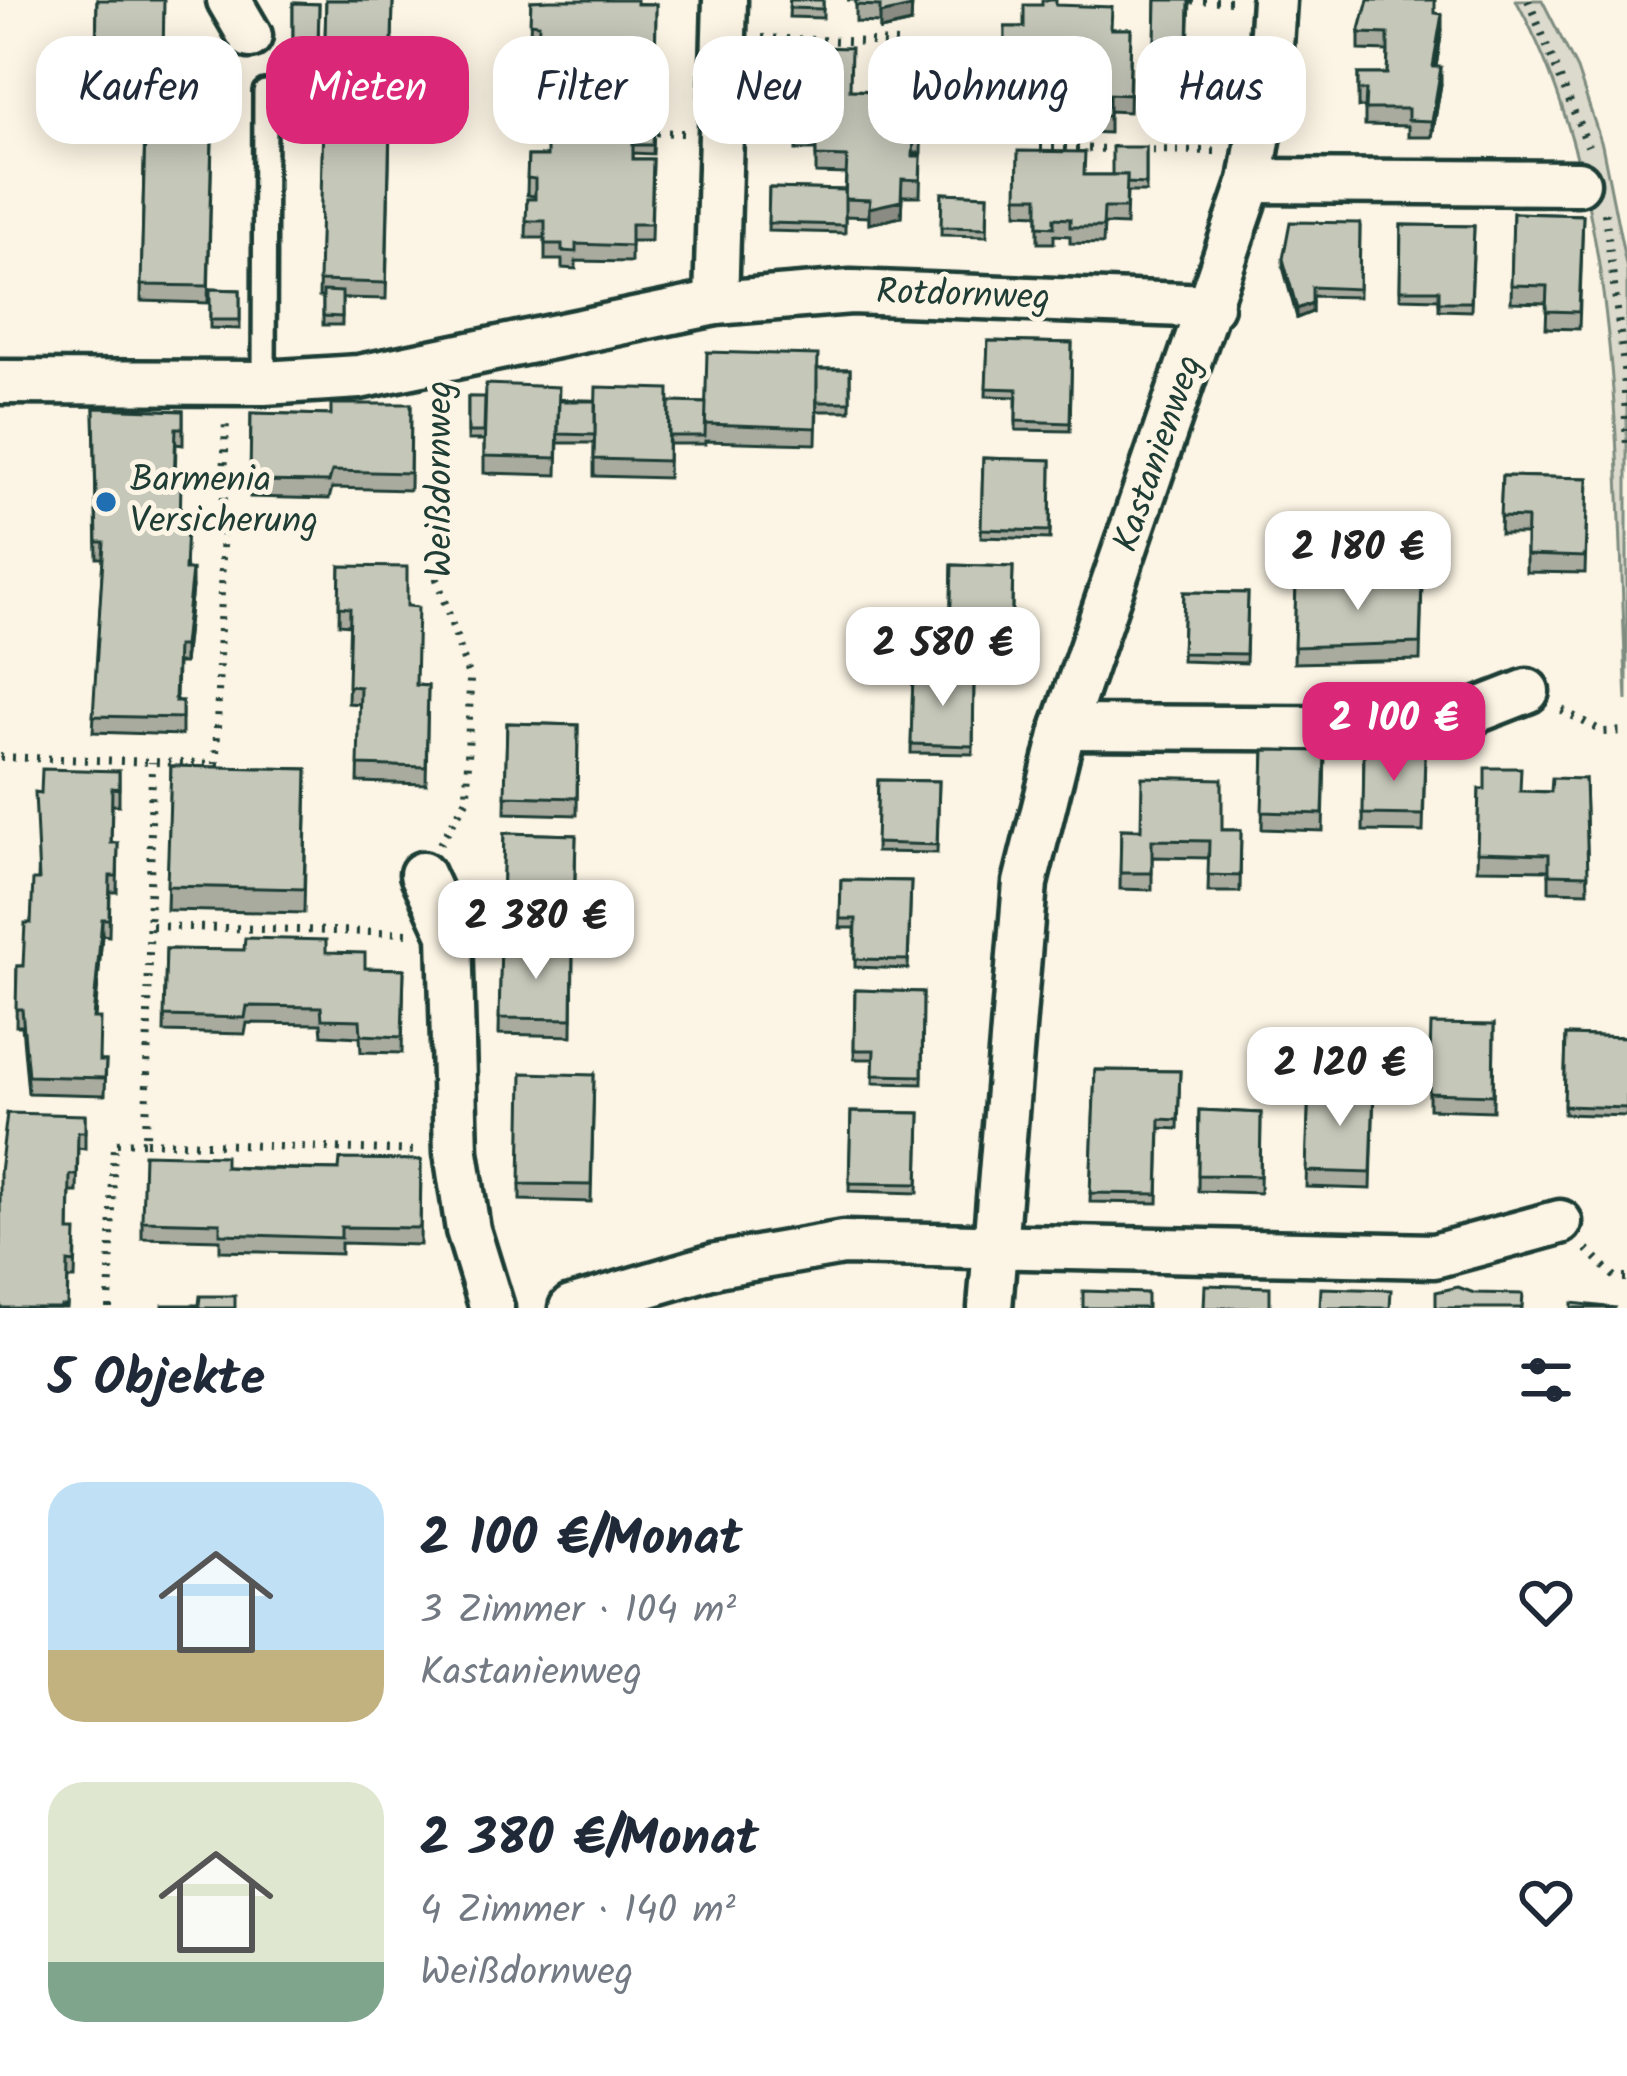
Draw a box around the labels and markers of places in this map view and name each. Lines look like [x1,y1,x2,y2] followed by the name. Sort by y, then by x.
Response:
[130,453,318,551] place label: Barmenia Versicherung
[93,489,119,515] marker: Barmenia Versicherung
[1247,511,1469,613] pin: 2 180 €
[832,607,1054,709] pin: 2 580 €
[1283,682,1505,784] pin: 2 100 €
[425,880,647,982] pin: 2 380 €
[1229,1027,1451,1129] pin: 2 120 €

